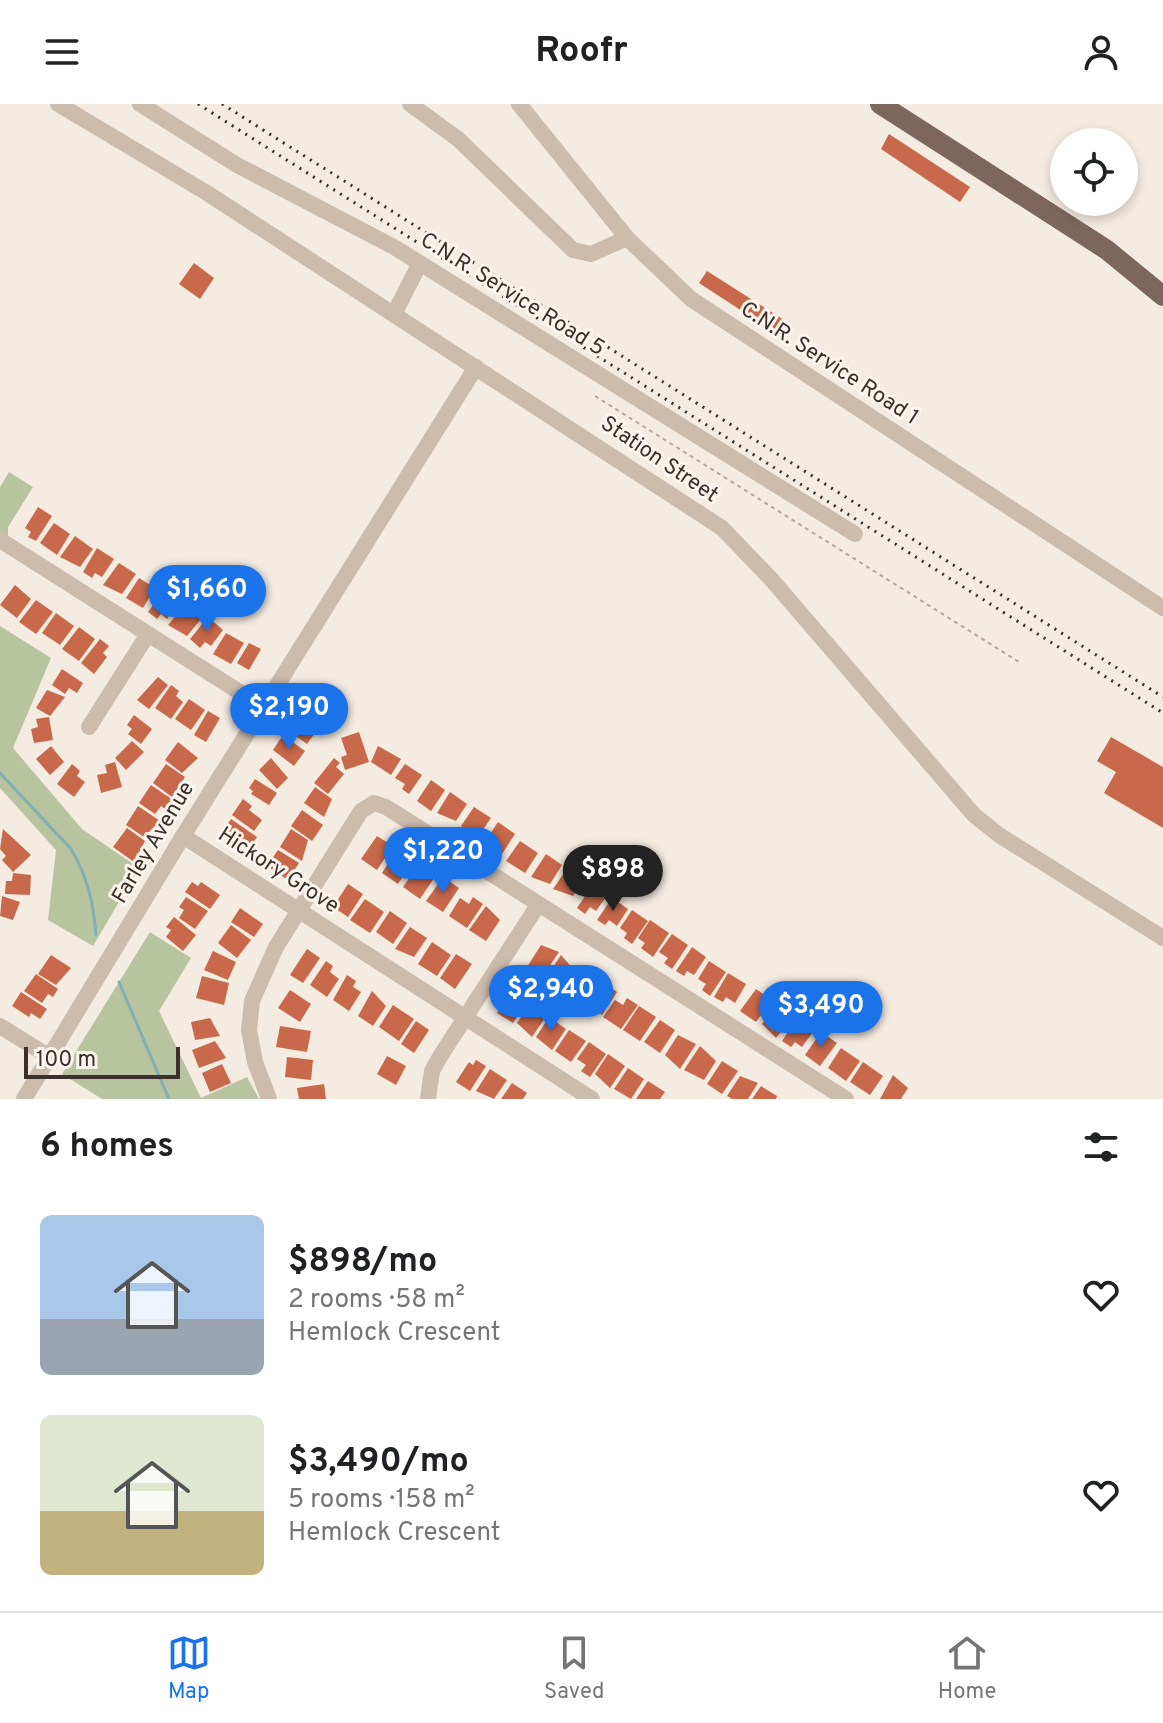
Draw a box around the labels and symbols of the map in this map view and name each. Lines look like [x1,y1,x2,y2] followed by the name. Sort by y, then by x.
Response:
[415,227,609,363] street label: C.N.R. Service Road 5
[735,296,923,432] street label: C.N.R. Service Road 1
[595,411,723,509] street label: Station Street
[142,565,272,633] pin: $1,660
[224,683,354,751] pin: $2,190
[107,777,201,909] street label: Farley Avenue
[212,822,344,920] street label: Hickory Grove
[378,827,508,895] pin: $1,220
[566,845,660,913] pin: $898
[486,965,616,1033] pin: $2,940
[756,981,886,1049] pin: $3,490
[24,1043,180,1079] scale bar

